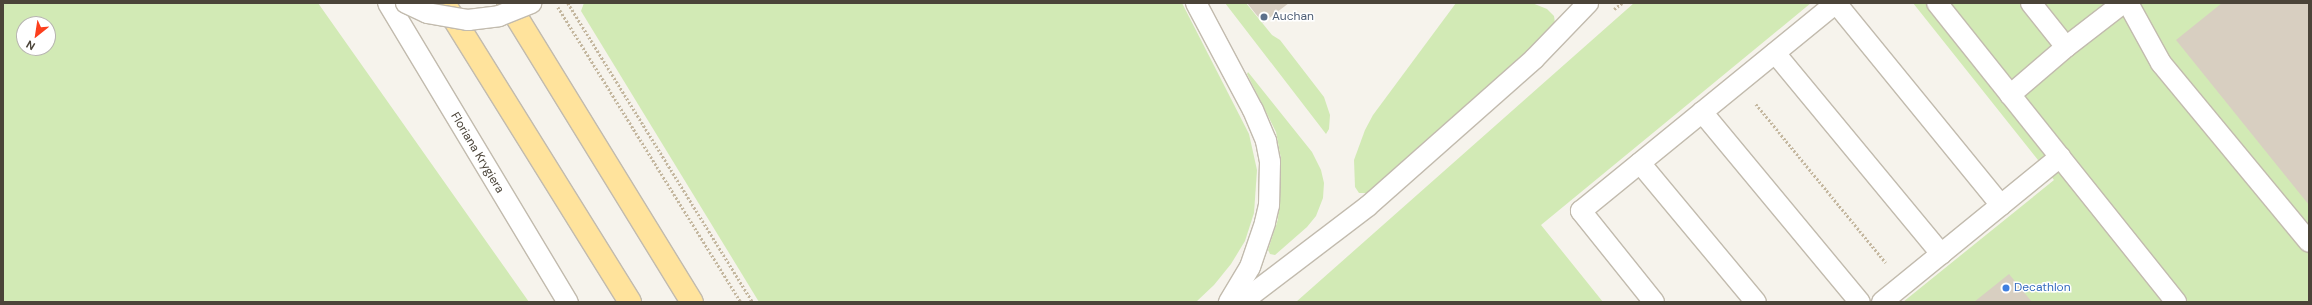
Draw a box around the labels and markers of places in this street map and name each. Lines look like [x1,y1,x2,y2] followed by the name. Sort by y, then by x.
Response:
[1272,10,1314,24] place label: Auchan
[1259,12,1269,22] marker: Auchan
[2014,281,2071,295] place label: Decathlon
[2001,283,2011,293] marker: Decathlon

